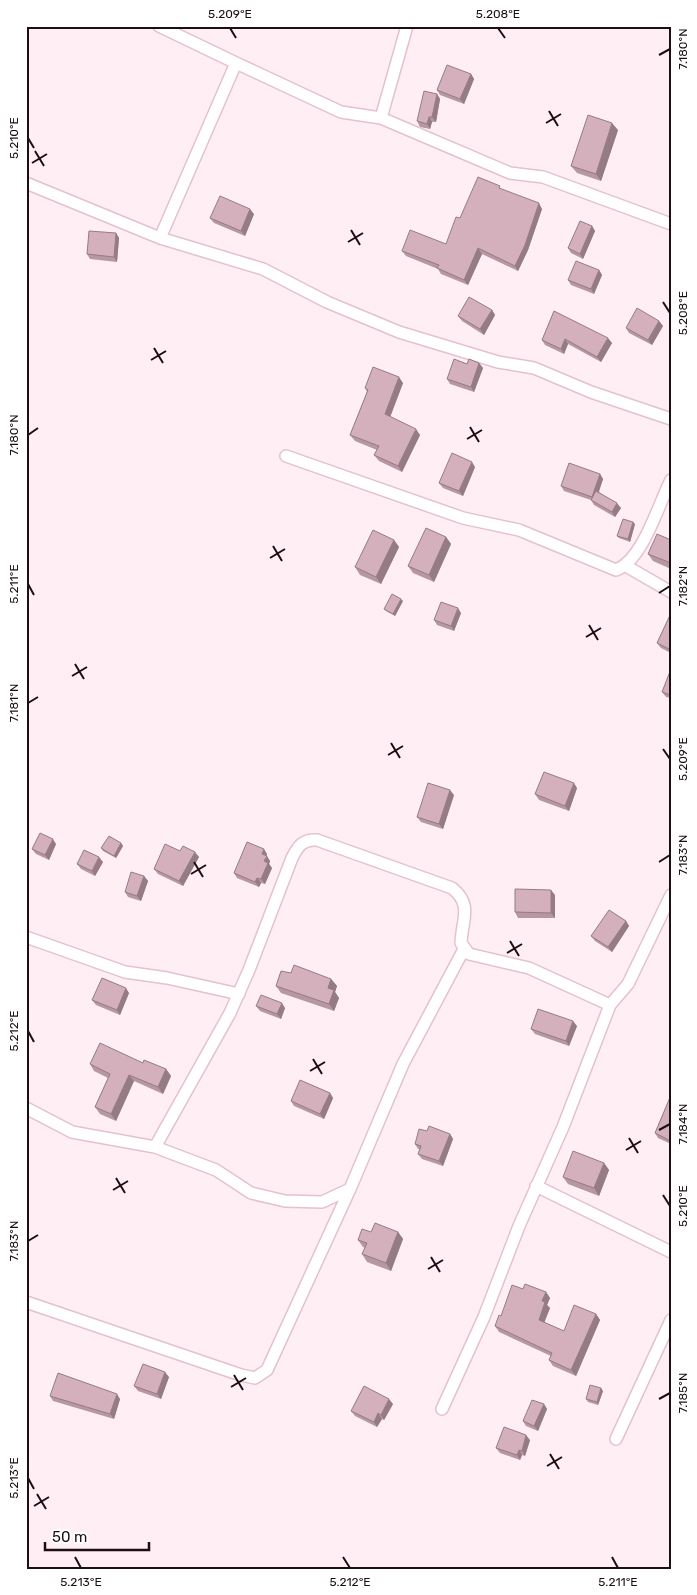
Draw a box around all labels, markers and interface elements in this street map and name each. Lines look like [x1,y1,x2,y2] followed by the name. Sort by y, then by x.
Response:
[208,7,252,21] text: 5.209°E
[476,7,520,21] text: 5.208°E
[676,29,690,69] text: 7.180°N
[7,117,21,159] text: 5.210°E
[676,291,690,335] text: 5.208°E
[7,415,21,455] text: 7.180°N
[7,564,21,604] text: 5.211°E
[676,566,690,606] text: 7.182°N
[7,684,21,722] text: 7.181°N
[676,737,690,781] text: 5.209°E
[676,835,690,875] text: 7.183°N
[7,1010,21,1052] text: 5.212°E
[676,1104,690,1144] text: 7.184°N
[676,1185,690,1227] text: 5.210°E
[7,1221,21,1261] text: 7.183°N
[676,1373,690,1413] text: 7.185°N
[7,1457,21,1499] text: 5.213°E
[45,1520,149,1552] scale bar
[52,1528,87,1546] text: 50 m
[60,1575,102,1589] text: 5.213°E
[329,1575,371,1589] text: 5.212°E
[598,1575,638,1589] text: 5.211°E

